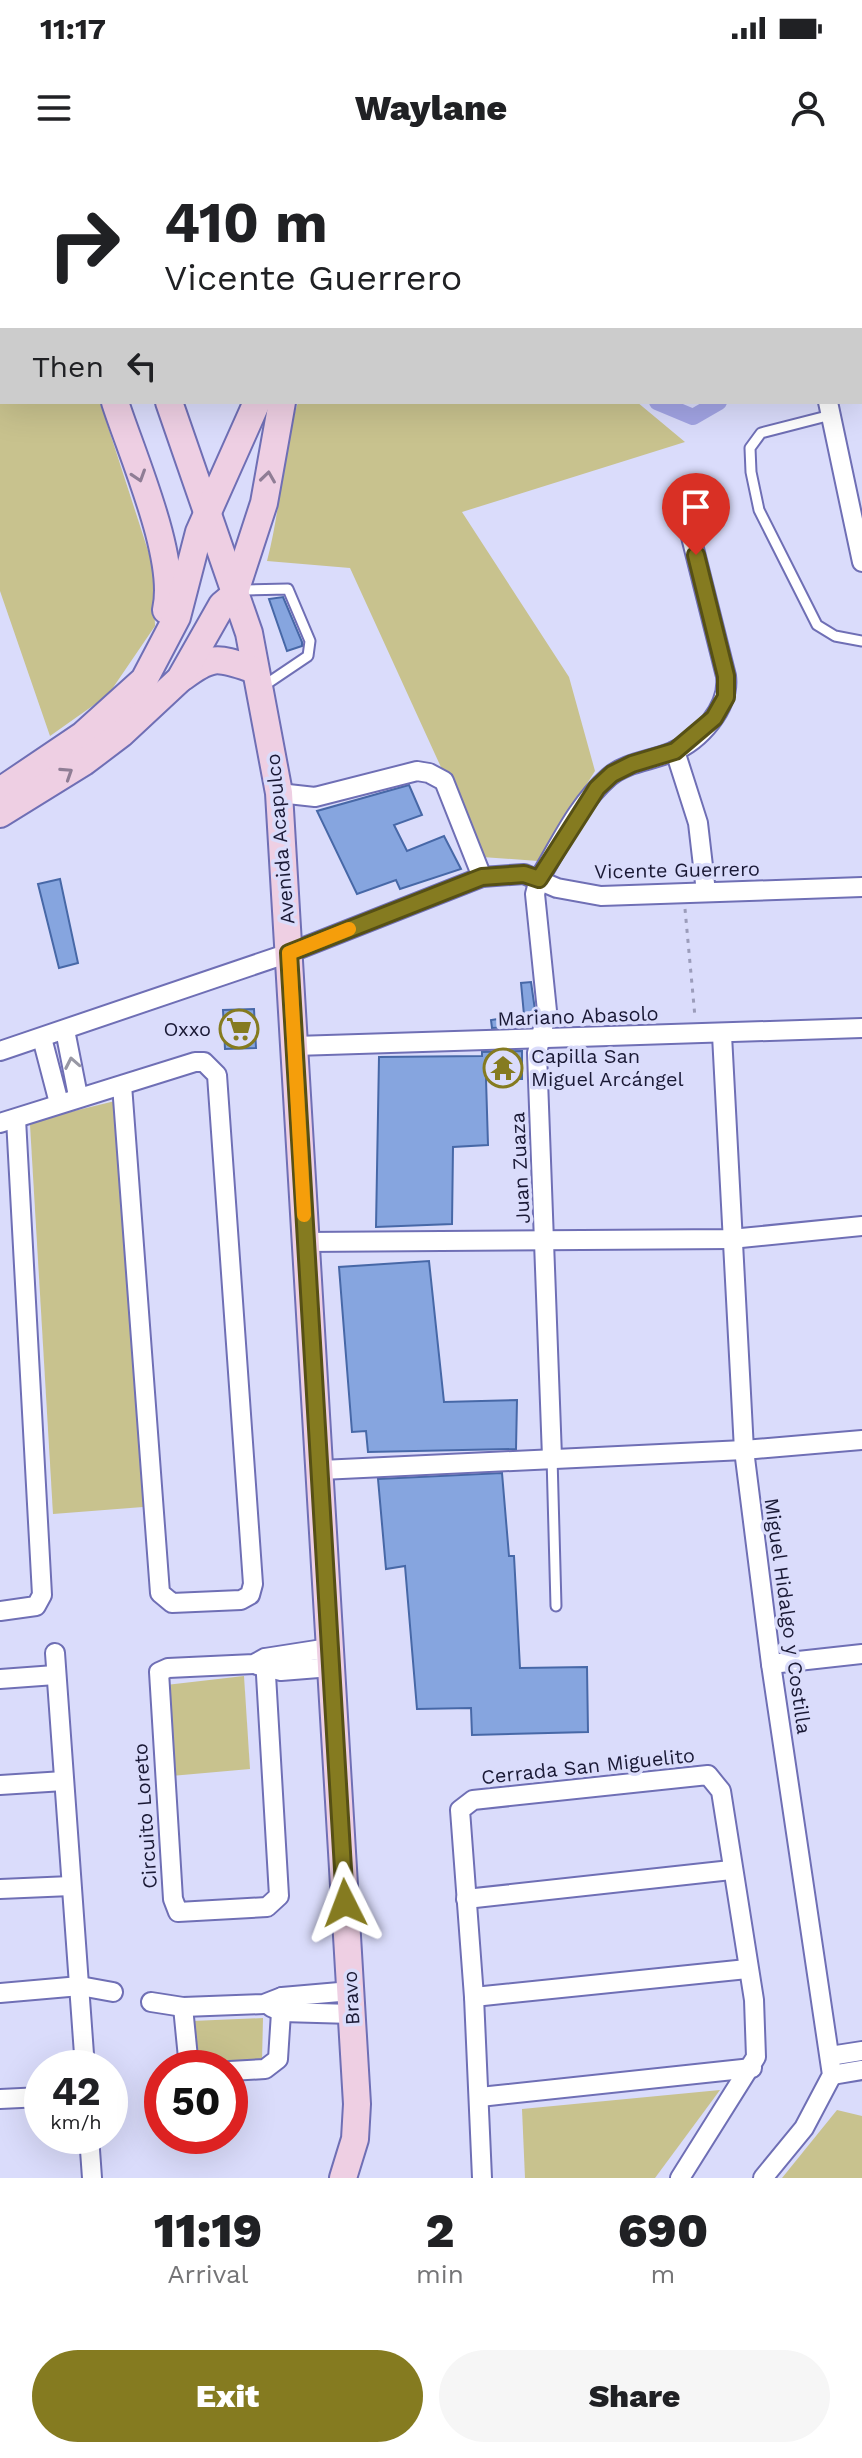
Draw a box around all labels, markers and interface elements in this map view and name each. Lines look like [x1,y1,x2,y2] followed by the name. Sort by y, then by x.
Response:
[40,11,106,46] text: 11:17
[32,86,76,130] icon: menu
[786,86,830,130] icon: person
[355,87,507,129] text: Waylane
[164,190,328,256] text: 410 m
[32,192,136,296] icon: right
[164,257,462,299] text: Vicente Guerrero
[120,344,164,388] icon: left
[32,349,104,384] text: Then
[130,469,146,483] one-way arrow
[259,470,276,483] one-way arrow
[662,473,730,555] pin
[674,485,718,529] icon: arrive
[261,753,299,925] street label: Avenida Acapulco
[58,768,72,783] one-way arrow
[594,857,760,883] street label: Vicente Guerrero
[497,1001,659,1031] street label: Mariano Abasolo
[218,1008,260,1050] supermarket icon: Oxxo
[163,1017,211,1041] place label: Oxxo
[531,1044,684,1091] place label: Capilla San Miguel Arcángel
[482,1047,524,1089] temple icon: Capilla San Miguel Arcángel
[64,1057,81,1071] one-way arrow
[505,1112,535,1224] street label: Juan Zuaza
[760,1496,816,1736] street label: Miguel Hidalgo y Costilla
[128,1742,162,1890] street label: Circuito Loreto
[480,1743,696,1789] street label: Cerrada San Miguelito
[303,1861,387,1945] position arrow
[338,1970,364,2026] street label: Bravo
[144,2050,248,2154] speed limit sign: 50
[51,2068,101,2115] text: 42
[50,2110,102,2134] text: km/h
[154,2202,262,2259] text: 11:19
[425,2202,454,2259] text: 2
[618,2202,708,2259] text: 690
[167,2259,249,2289] text: Arrival
[416,2259,464,2289] text: min
[651,2259,675,2289] text: m
[32,2350,423,2442] button: Exit
[439,2350,830,2442] button: Share

